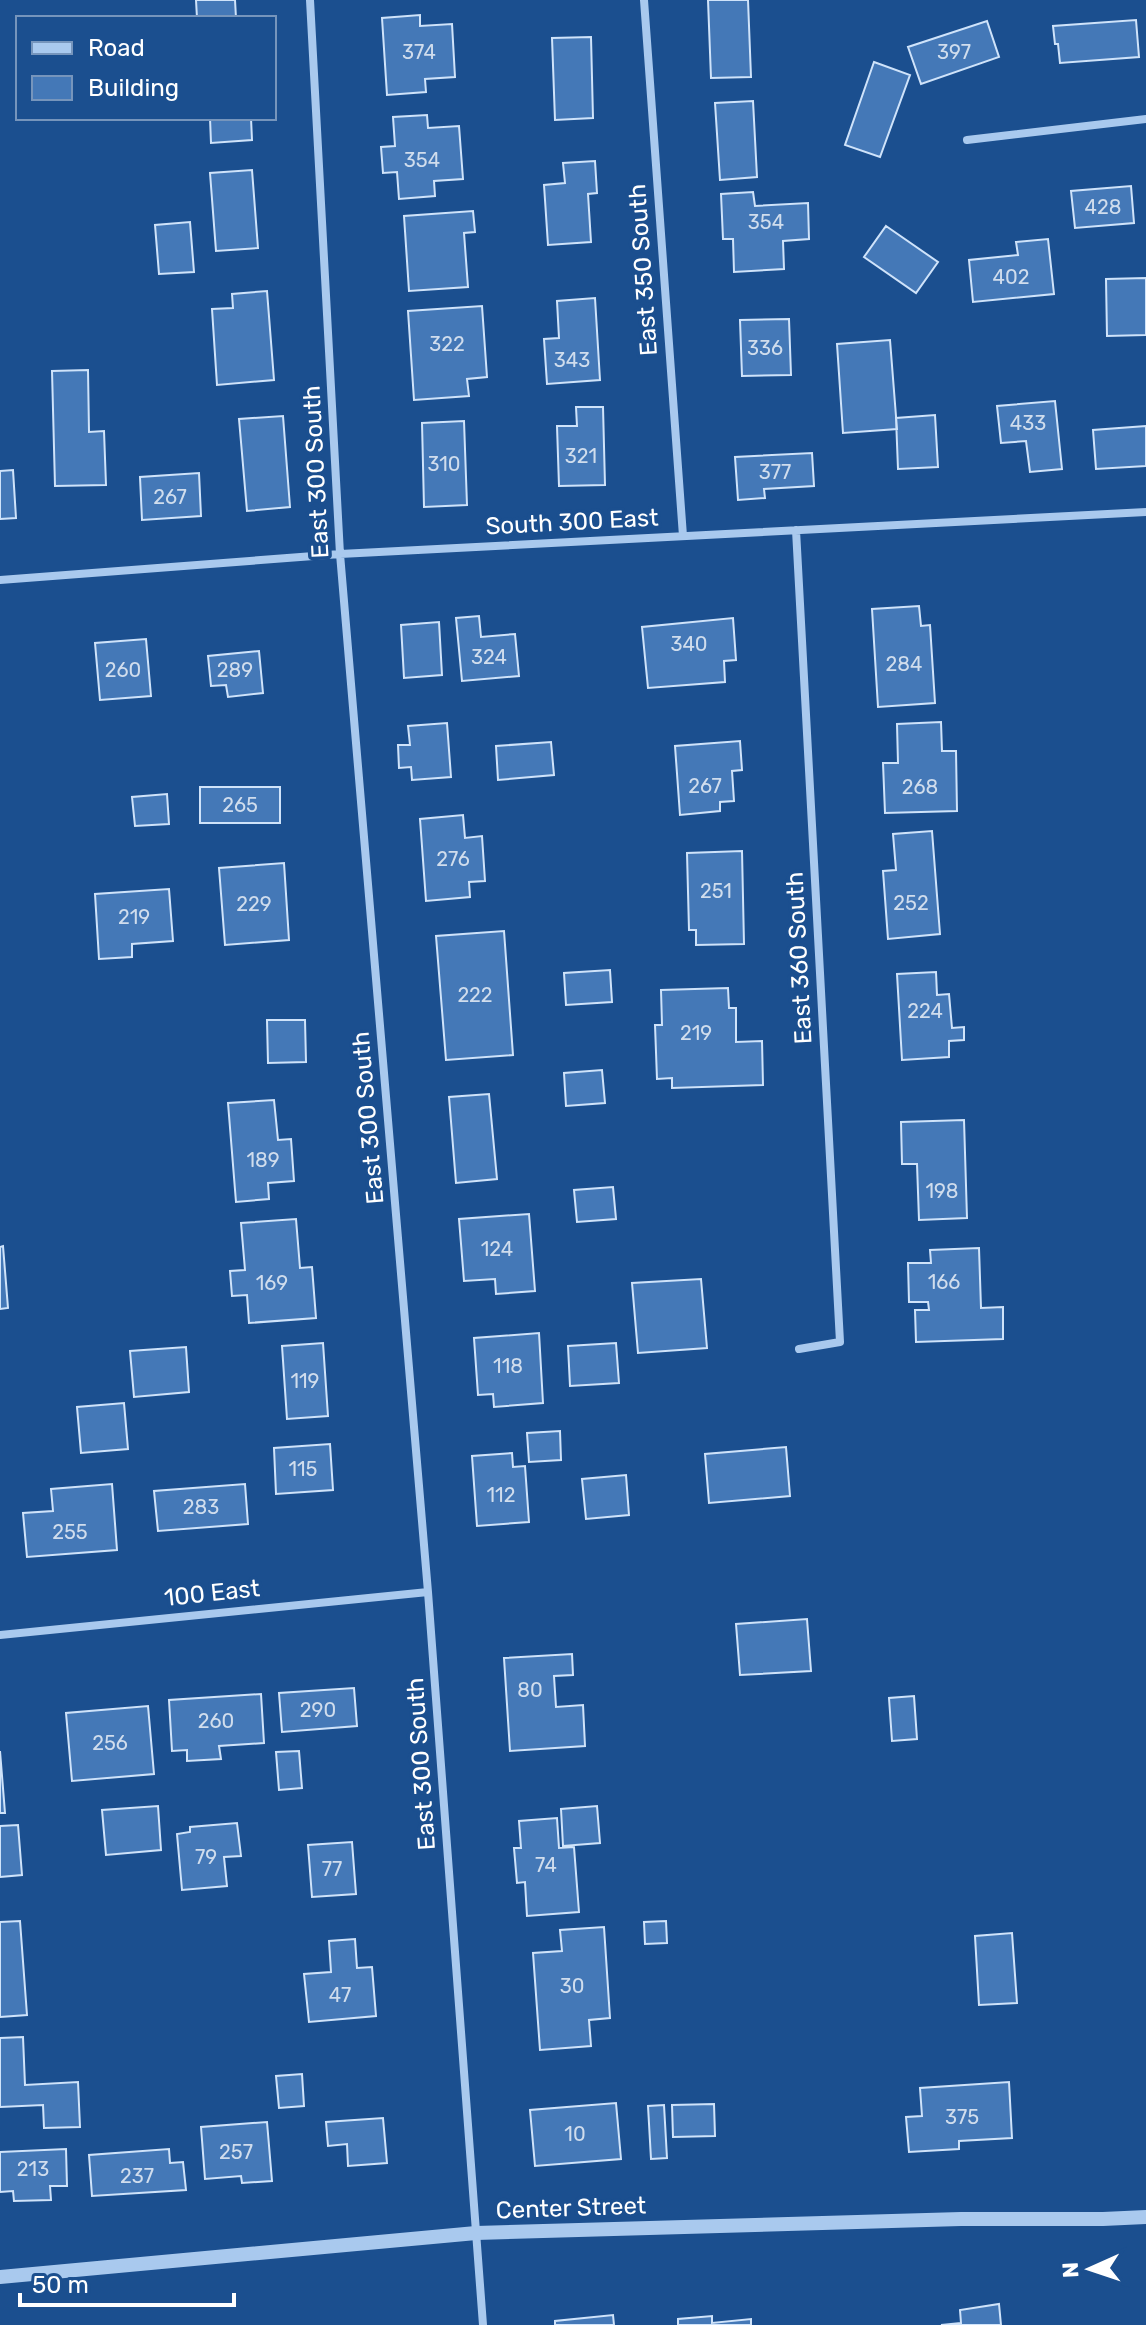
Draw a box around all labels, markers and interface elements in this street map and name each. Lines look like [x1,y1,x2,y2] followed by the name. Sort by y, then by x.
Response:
[16,16,276,120] legend
[88,34,145,62] text: Road
[402,40,436,64] house number: 374
[937,40,971,64] house number: 397
[88,74,179,102] text: Building
[404,148,440,172] house number: 354
[623,183,663,357] street label: East 350 South
[1085,195,1121,219] house number: 428
[748,210,784,234] house number: 354
[993,265,1029,289] house number: 402
[429,332,465,356] house number: 322
[747,336,783,360] house number: 336
[554,348,590,372] house number: 343
[297,385,335,559] street label: East 300 South
[1010,411,1046,435] house number: 433
[565,444,597,468] house number: 321
[428,452,460,476] house number: 310
[759,460,791,484] house number: 377
[153,485,187,509] house number: 267
[485,503,659,541] street label: South 300 East
[670,632,708,656] house number: 340
[471,645,507,669] house number: 324
[886,652,922,676] house number: 284
[105,658,141,682] house number: 260
[217,658,253,682] house number: 289
[688,774,722,798] house number: 267
[902,775,938,799] house number: 268
[222,793,258,817] house number: 265
[436,847,470,871] house number: 276
[781,871,817,1045] street label: East 360 South
[700,879,732,903] house number: 251
[893,891,929,915] house number: 252
[236,892,272,916] house number: 229
[118,905,150,929] house number: 219
[457,983,493,1007] house number: 222
[907,999,943,1023] house number: 224
[680,1021,712,1045] house number: 219
[347,1031,389,1205] street label: East 300 South
[246,1148,280,1172] house number: 189
[925,1179,959,1203] house number: 198
[481,1237,513,1261] house number: 124
[928,1270,960,1294] house number: 166
[256,1271,288,1295] house number: 169
[493,1354,523,1378] house number: 118
[291,1369,319,1393] house number: 119
[289,1457,318,1481] house number: 115
[487,1483,515,1507] house number: 112
[183,1495,219,1519] house number: 283
[52,1520,88,1544] house number: 255
[163,1574,261,1612] street label: 100 East
[401,1677,441,1851] street label: East 300 South
[517,1678,543,1702] house number: 80
[300,1698,336,1722] house number: 290
[198,1709,234,1733] house number: 260
[92,1731,128,1755] house number: 256
[195,1845,217,1869] house number: 79
[535,1853,557,1877] house number: 74
[322,1857,342,1881] house number: 77
[560,1974,584,1998] house number: 30
[329,1983,351,2007] house number: 47
[945,2105,979,2129] house number: 375
[564,2122,586,2146] house number: 10
[219,2140,253,2164] house number: 257
[17,2157,49,2181] house number: 213
[120,2164,154,2188] house number: 237
[495,2191,647,2225] street label: Center Street
[1050,2229,1130,2309] north arrow
[20,2257,234,2307] scale bar
[1057,2261,1084,2279] text: N
[32,2271,89,2299] text: 50 m

